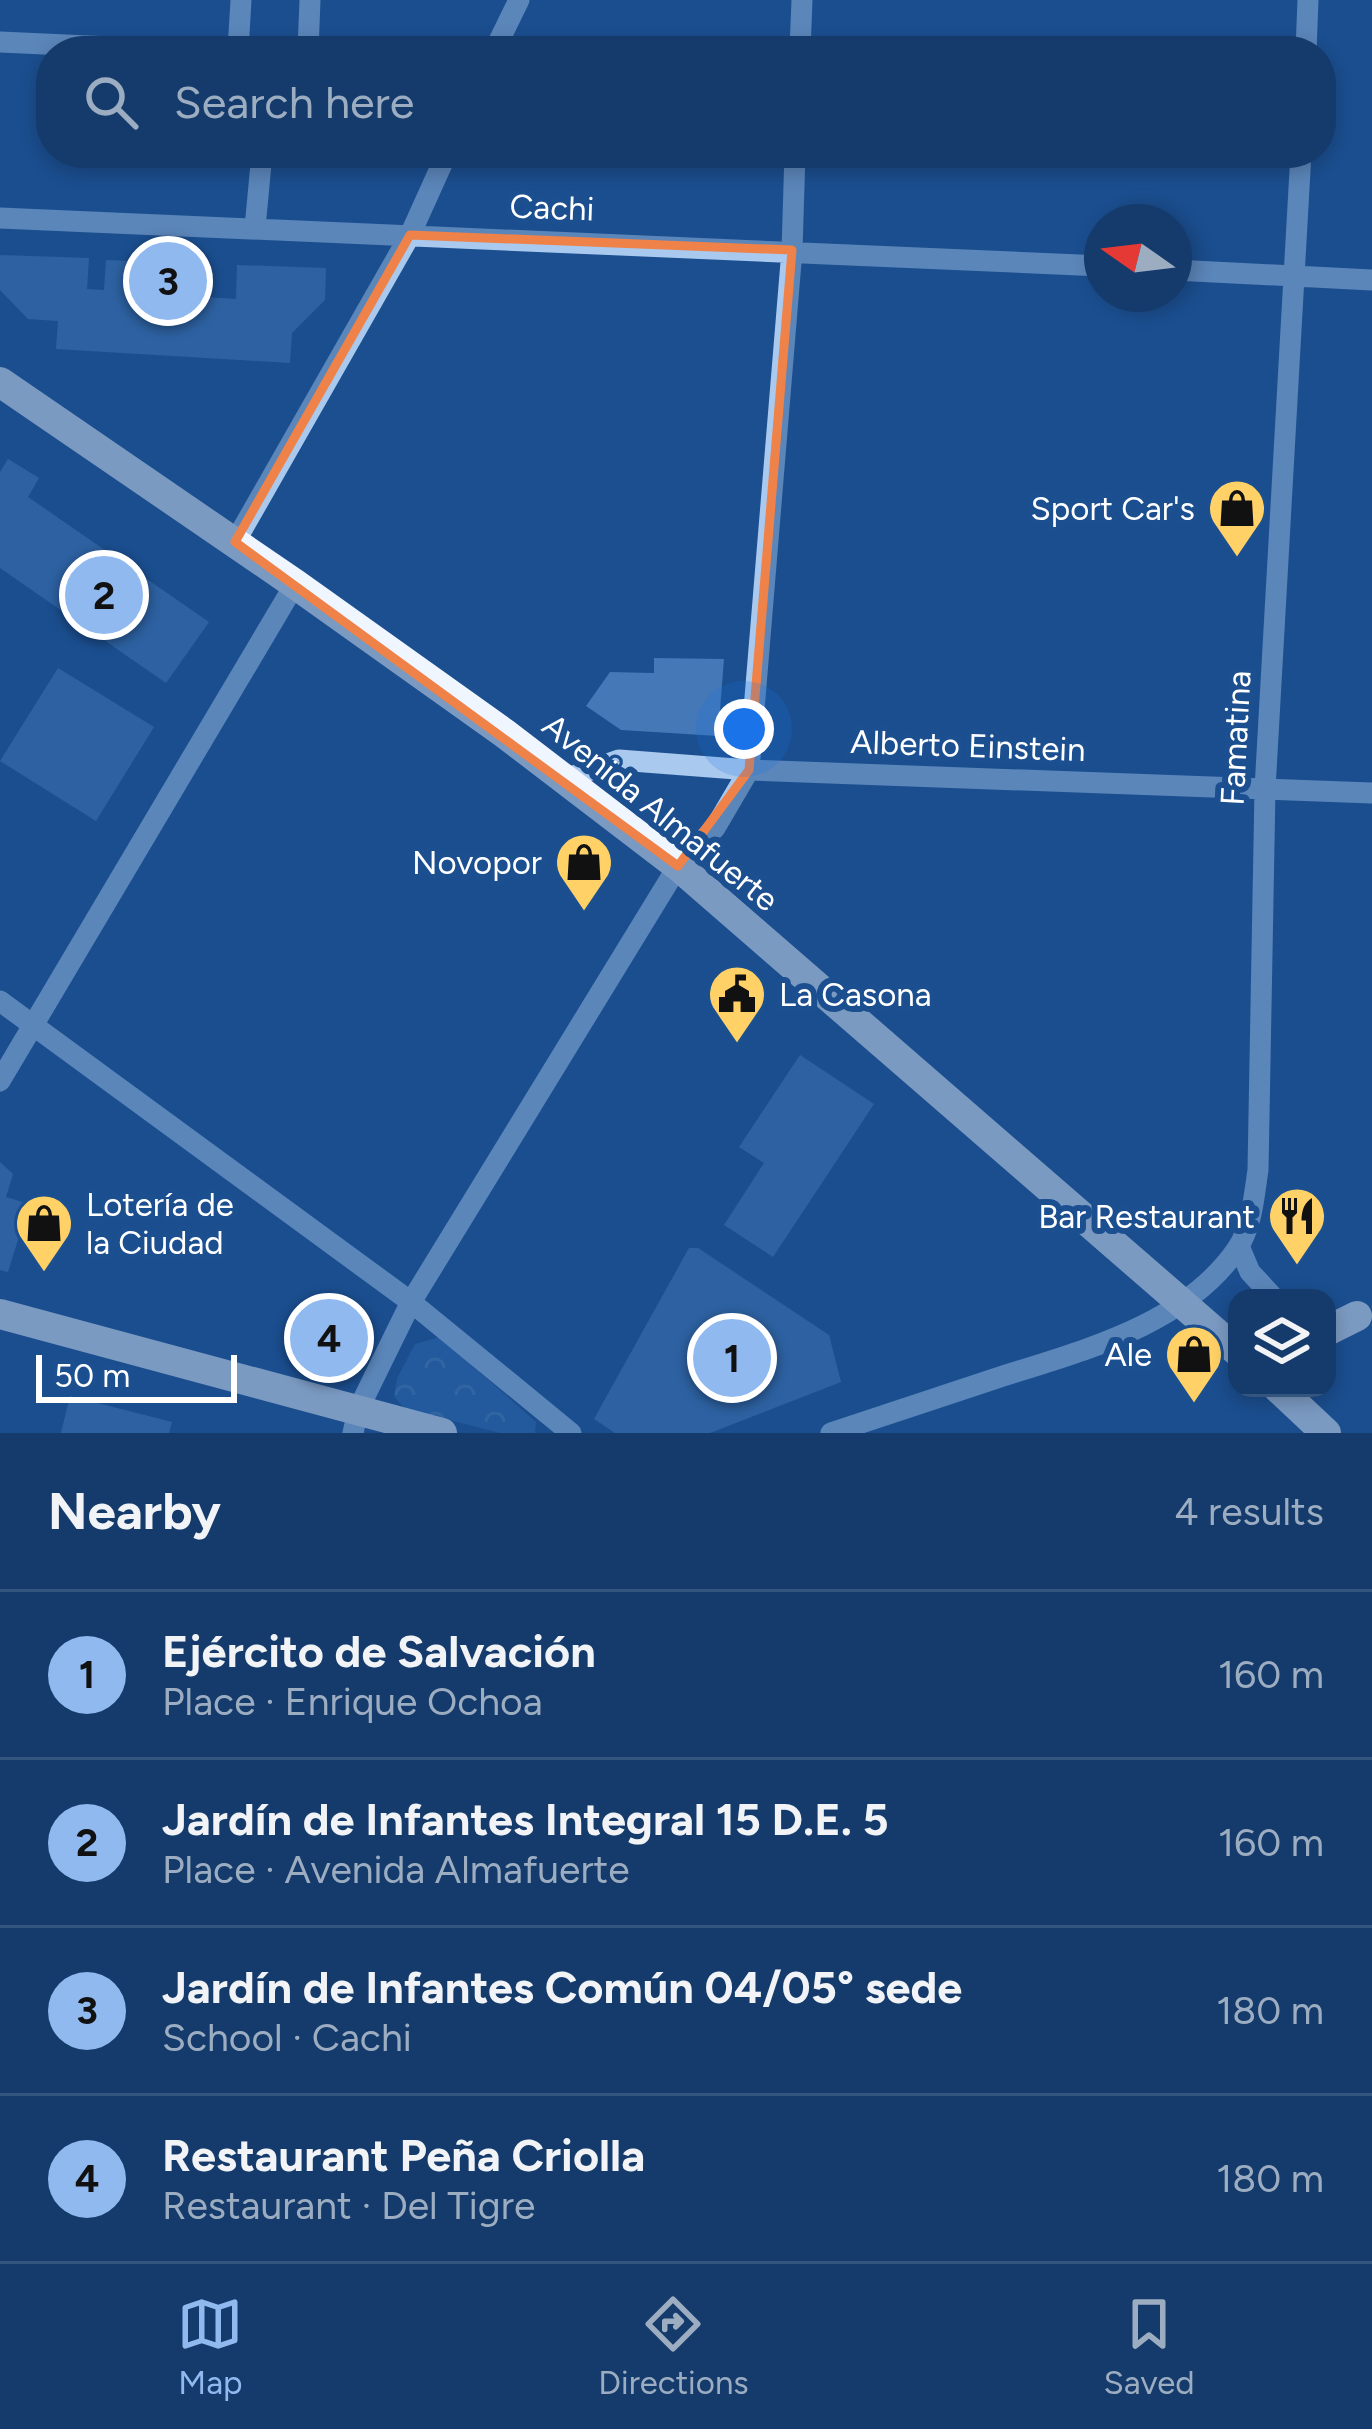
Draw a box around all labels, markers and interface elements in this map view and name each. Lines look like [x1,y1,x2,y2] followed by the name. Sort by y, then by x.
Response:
[36,36,1336,168] search box
[78,69,144,135] icon: search
[174,75,414,129] text: Search here
[509,187,595,228] street label: Cachi
[1084,204,1192,312] north arrow
[129,236,207,326] pin: 3
[1206,477,1268,559] shop icon: Sport Car's
[1031,489,1195,528] place label: Sport Car's
[65,550,143,640] pin: 2
[1212,670,1259,806] street label: Famatina
[714,699,774,759] your location
[535,705,786,919] street label: Avenida Almafuerte
[850,722,1086,769] street label: Alberto Einstein
[553,831,615,913] shop icon: Novopor
[412,843,542,882] place label: Novopor
[706,963,768,1045] public building icon: La Casona
[779,975,932,1014] place label: La Casona
[86,1185,234,1262] place label: Lotería de la Ciudad
[1266,1185,1328,1267] restaurant icon: Bar Restaurant
[13,1192,75,1274] shop icon: Lotería de la Ciudad
[1038,1197,1255,1236] place label: Bar Restaurant
[1228,1289,1336,1397] map controls
[1228,1289,1336,1397] button: layers
[290,1293,368,1383] pin: 4
[693,1313,771,1403] pin: 1
[1163,1323,1225,1405] shop icon: Ale
[1104,1335,1152,1374] place label: Ale
[36,1349,237,1402] scale bar
[54,1356,130,1395] text: 50 m
[48,1481,221,1542] text: Nearby
[1174,1488,1324,1535] text: 4 results
[162,1624,596,1678] text: Ejército de Salvación
[79,1651,95,1698] text: 1
[1218,1651,1324,1698] text: 160 m
[162,1678,543,1725] text: Place · Enrique Ochoa
[162,1792,889,1846] text: Jardín de Infantes Integral 15 D.E. 5
[76,1819,98,1866] text: 2
[1218,1819,1324,1866] text: 160 m
[162,1846,630,1893] text: Place · Avenida Almafuerte
[162,1960,962,2014] text: Jardín de Infantes Común 04/05° sede
[76,1987,98,2034] text: 3
[1216,1987,1324,2034] text: 180 m
[162,2014,412,2061] text: School · Cachi
[162,2128,645,2182] text: Restaurant Peña Criolla
[75,2155,99,2202] text: 4
[1216,2155,1324,2202] text: 180 m
[162,2182,535,2229] text: Restaurant · Del Tigre
[177,2291,243,2402] tab: Map
[598,2291,749,2402] tab: Directions
[1104,2291,1195,2402] tab: Saved

